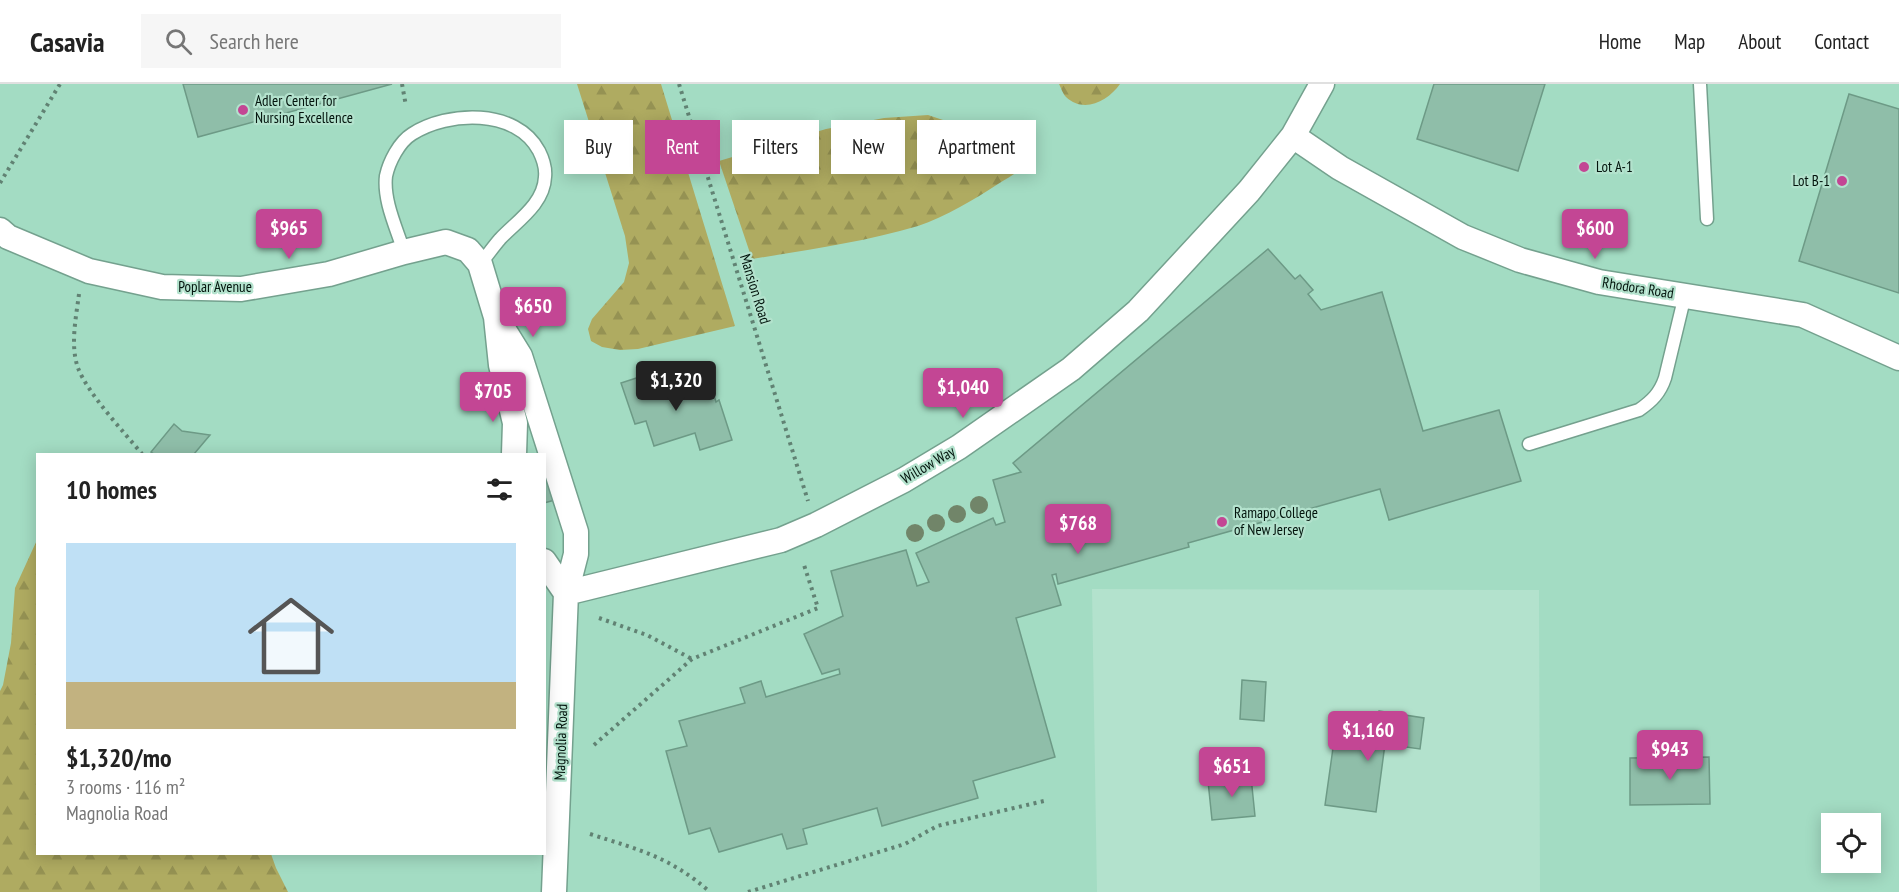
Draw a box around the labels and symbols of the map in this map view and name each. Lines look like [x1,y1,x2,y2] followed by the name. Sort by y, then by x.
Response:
[255,91,353,127] place label: Adler Center for Nursing Excellence
[236,103,250,117] marker: Adler Center for Nursing Excellence
[1596,157,1633,176] place label: Lot A-1
[1577,160,1591,174] marker: Lot A-1
[1792,171,1830,190] place label: Lot B-1
[1835,174,1849,188] marker: Lot B-1
[253,209,325,260] pin: $965
[1559,209,1631,260] pin: $600
[736,251,775,326] street label: Mansion Road
[1601,272,1675,303] street label: Rhodora Road
[178,277,252,296] street label: Poplar Avenue
[497,287,569,338] pin: $650
[627,361,725,412] pin: $1,320
[914,368,1012,419] pin: $1,040
[457,372,529,423] pin: $705
[897,441,959,488] street label: Willow Way
[1234,503,1318,539] place label: Ramapo College of New Jersey
[1042,504,1114,555] pin: $768
[1215,515,1229,529] marker: Ramapo College of New Jersey
[550,703,571,781] street label: Magnolia Road
[1319,711,1417,762] pin: $1,160
[1634,730,1706,781] pin: $943
[1196,747,1268,798] pin: $651

